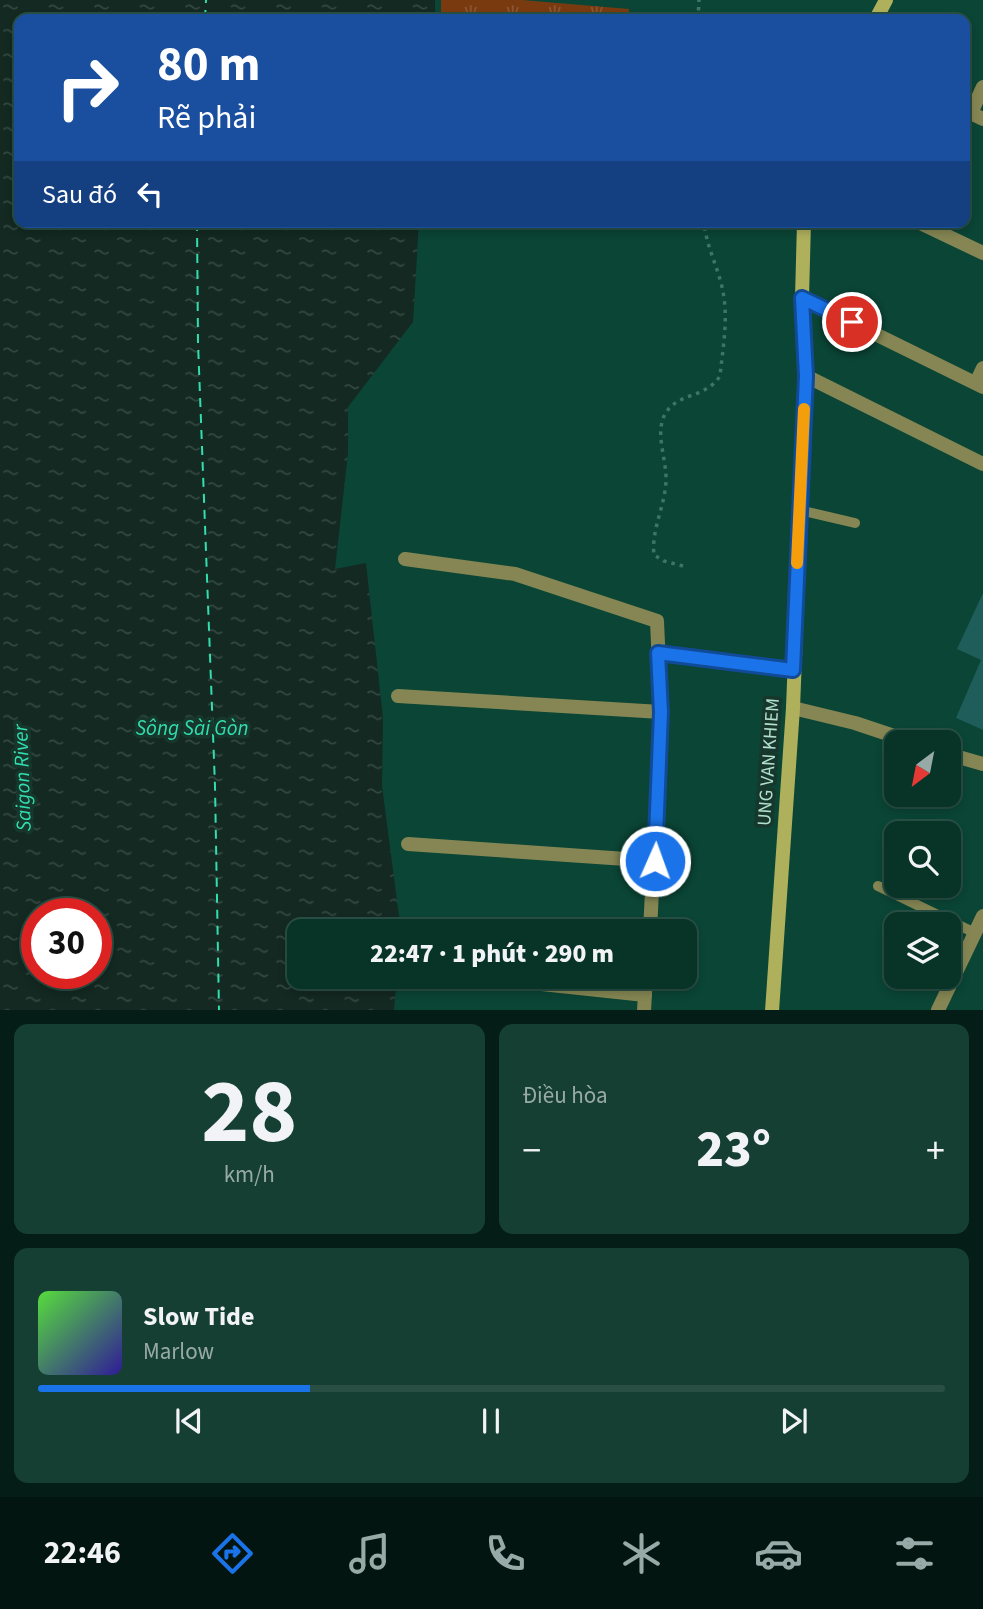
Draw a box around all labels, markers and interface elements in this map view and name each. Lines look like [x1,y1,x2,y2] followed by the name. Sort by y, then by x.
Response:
[157,30,261,100] text: 80 m
[42,42,133,133] icon: right
[157,95,256,141] text: Rẽ phải
[131,175,169,213] icon: left
[42,176,117,213] text: Sau đó
[822,292,882,352] pin
[833,303,871,341] icon: arrive
[751,697,787,827] street label: UNG VAN KHIEM
[135,713,249,743] water label: Sông Sài Gòn
[5,723,39,832] water label: Saigon River
[884,730,961,807] north arrow
[884,730,961,989] map controls
[884,821,961,898] button: search
[618,824,692,898] position arrow
[21,898,112,989] speed limit sign: 30
[884,912,961,989] button: layers
[370,935,614,972] text: 22:47 · 1 phút · 290 m
[201,1048,297,1177] text: 28
[523,1079,608,1112] text: Điều hòa
[696,1113,771,1187] text: 23°
[523,1124,541,1178] text: −
[926,1124,945,1178] text: +
[224,1158,275,1191] text: km/h
[143,1298,254,1335] text: Slow Tide
[143,1335,214,1368] text: Marlow
[170,1402,208,1440] icon: previous
[472,1402,510,1440] icon: pause
[775,1402,813,1440] icon: next
[208,1529,257,1578] icon: directions
[345,1529,394,1578] icon: music
[481,1529,530,1578] icon: phone
[617,1529,666,1578] icon: climate
[754,1529,803,1578] icon: car
[890,1529,939,1578] icon: filters
[44,1530,121,1576] text: 22:46

